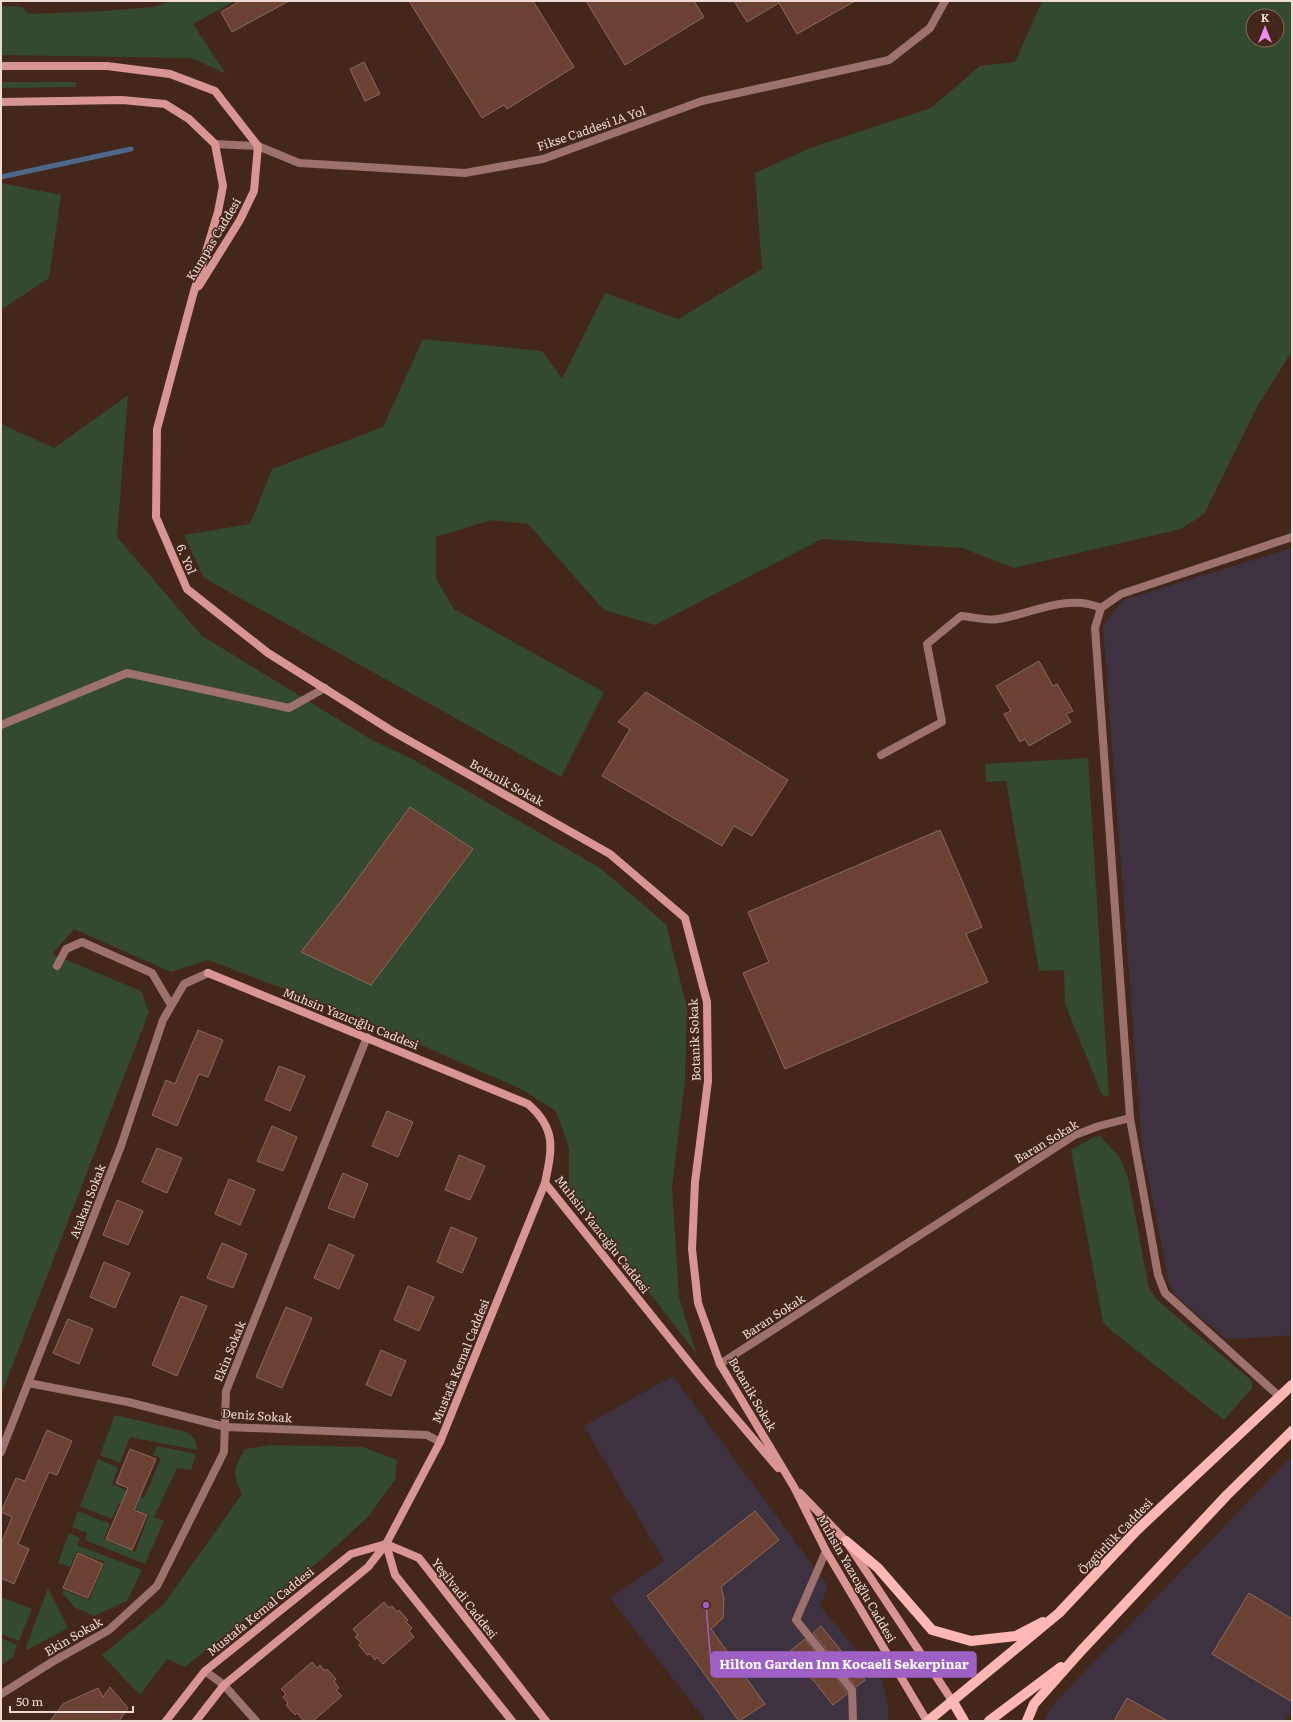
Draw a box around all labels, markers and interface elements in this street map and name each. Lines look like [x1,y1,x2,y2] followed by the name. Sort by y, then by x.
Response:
[1245,8,1285,48] north arrow
[1261,9,1270,25] text: K
[534,101,648,155] street label: Fikse Caddesi 1A Yol
[181,194,245,284] street label: Kumpas Caddesi
[173,541,201,577] street label: 6. Yol
[467,754,548,810] street label: Botanik Sokak
[280,982,422,1054] street label: Muhsin Yazıcığlu Caddesi
[684,998,704,1082] street label: Botanik Sokak
[1011,1114,1082,1167] street label: Baran Sokak
[65,1160,110,1241] street label: Atakan Sokak
[551,1171,655,1297] street label: Muhsin Yazıcığlu Caddesi
[738,1289,809,1343] street label: Baran Sokak
[427,1296,493,1426] street label: Mustafa Kemal Caddesi
[209,1317,250,1384] street label: Ekin Sokak
[725,1354,782,1435] street label: Botanik Sokak
[221,1404,294,1426] street label: Deniz Sokak
[1074,1494,1156,1578] street label: Özgürlük Caddesi
[813,1511,901,1645] street label: Muhsin Yazıcığlu Caddesi
[428,1554,502,1642] street label: Yeşilvadi Caddesi
[203,1562,317,1660] street label: Mustafa Kemal Caddesi
[41,1612,106,1660] street label: Ekin Sokak
[711,1652,976,1677] callout: Hilton Garden Inn Kocaeli Sekerpinar
[719,1654,969,1673] text: Hilton Garden Inn Kocaeli Sekerpinar
[10,1688,133,1714] scale bar
[16,1692,43,1710] text: 50 m

